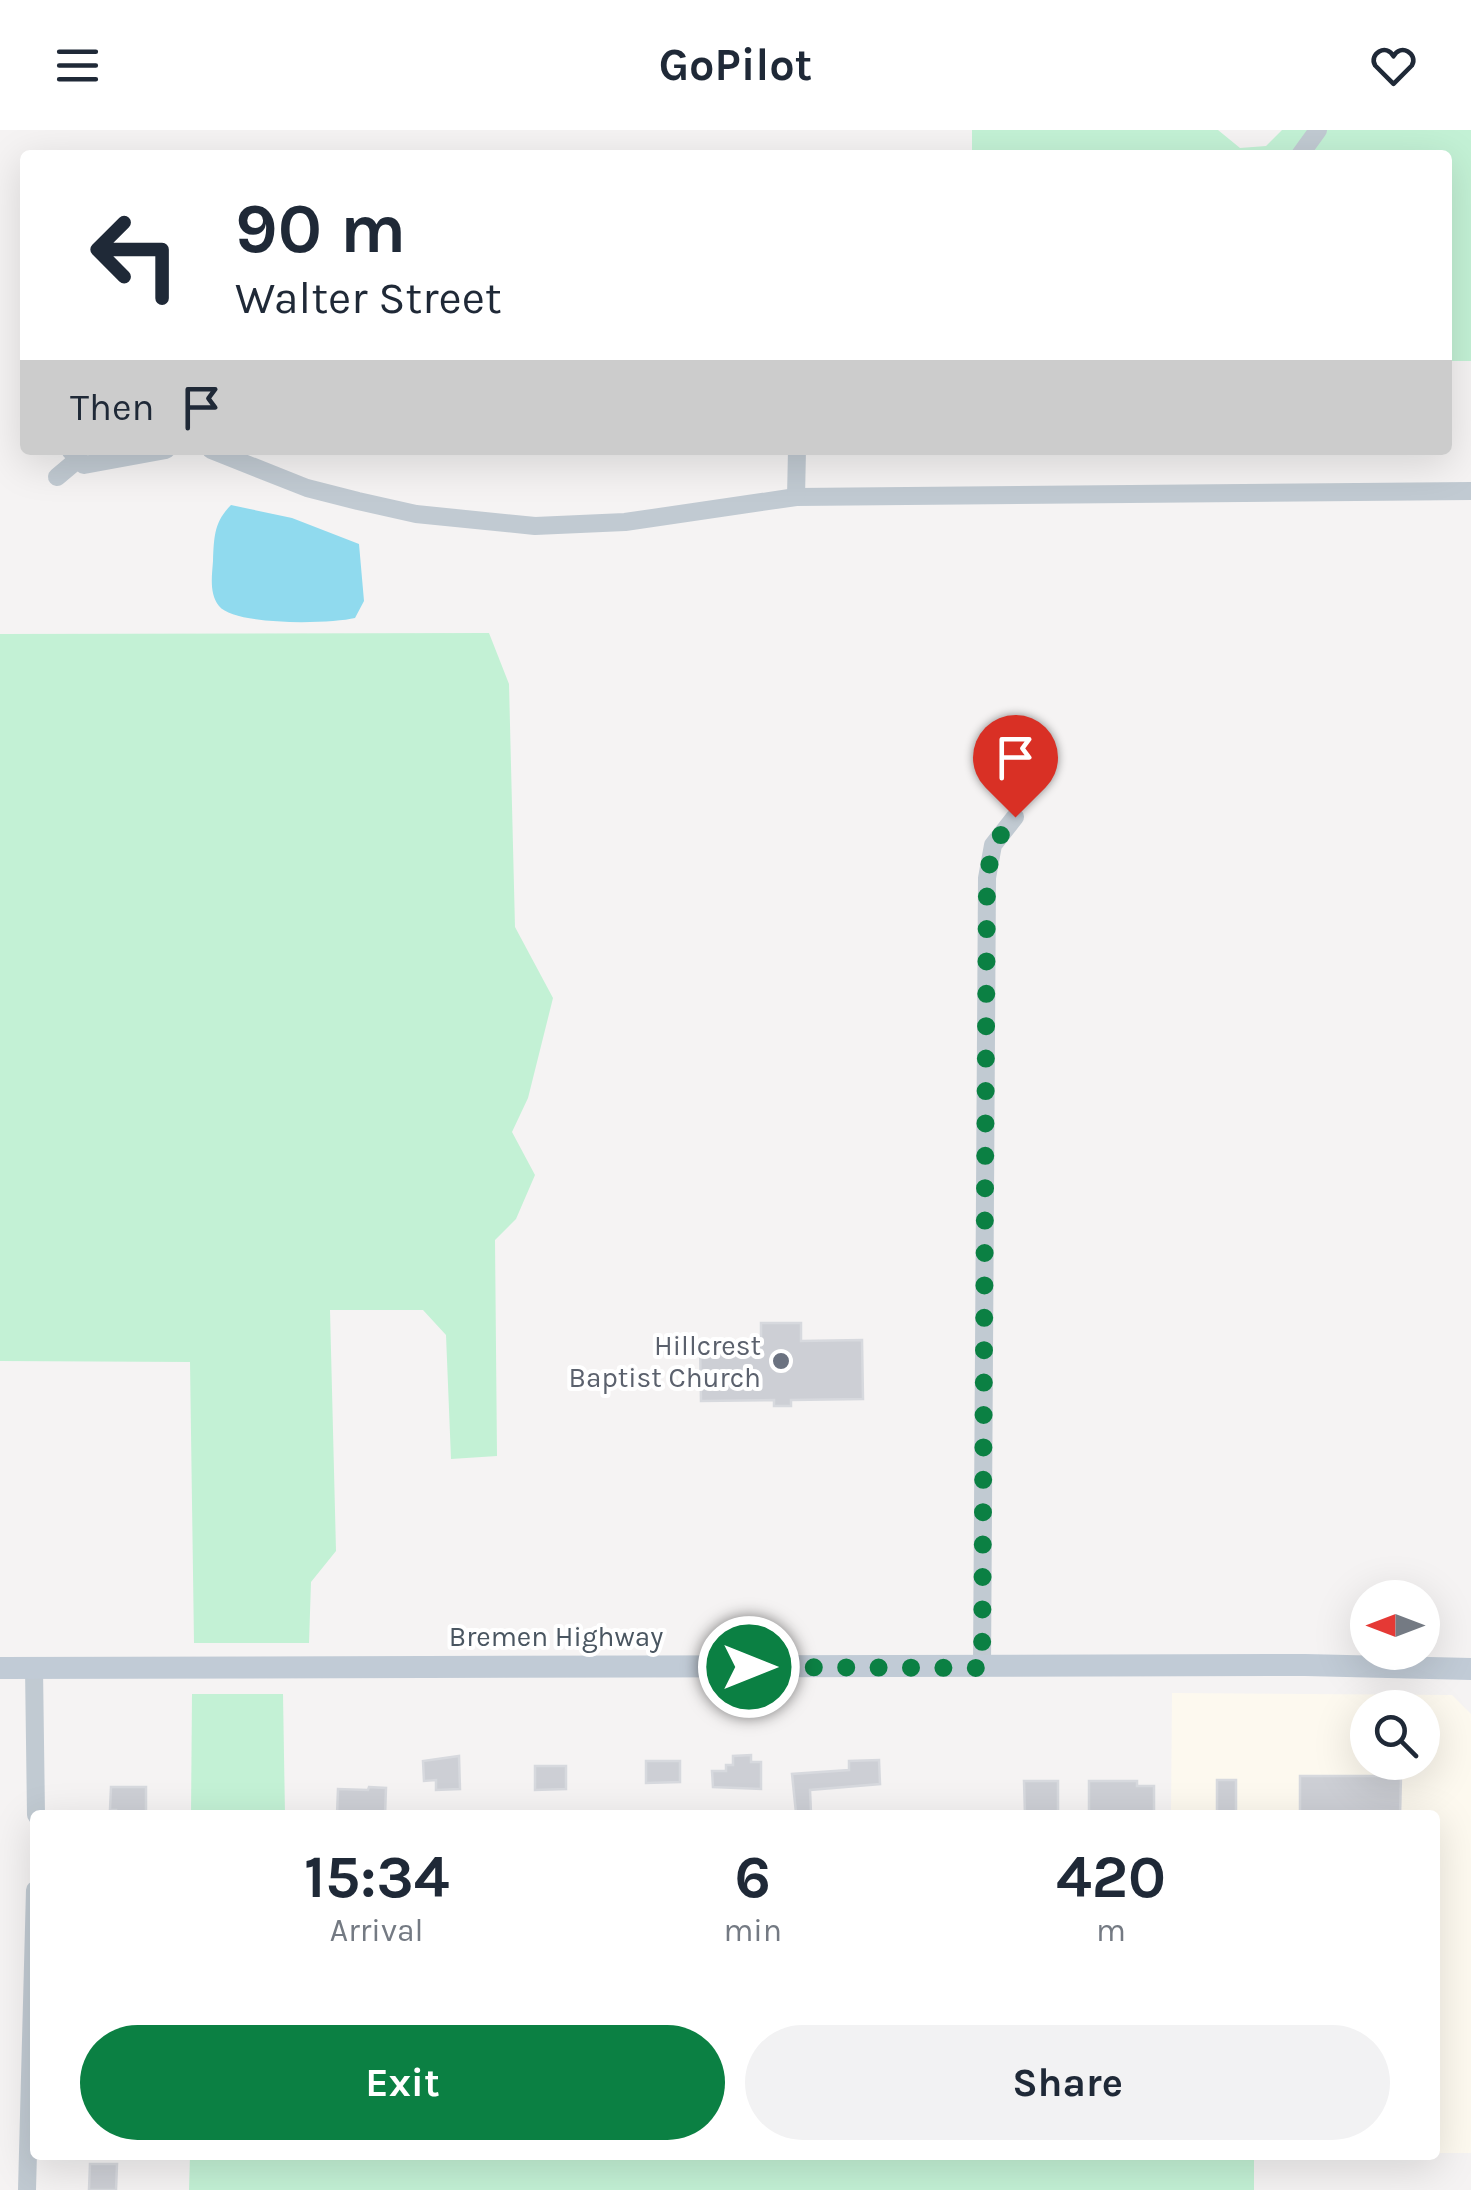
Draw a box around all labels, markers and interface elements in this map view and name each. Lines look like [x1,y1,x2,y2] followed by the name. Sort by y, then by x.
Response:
[50,38,105,93] icon: menu
[1366,38,1421,93] icon: heart
[659,39,812,91] text: GoPilot
[235,188,406,270] text: 90 m
[70,190,200,320] icon: left
[235,272,502,324] text: Walter Street
[174,380,229,435] icon: arrive
[70,385,154,430] text: Then
[973,715,1058,818] pin
[988,730,1043,785] icon: arrive
[569,1329,761,1394] place label: Hillcrest Baptist Church
[770,1350,792,1372] marker: Hillcrest Baptist Church
[1350,1580,1440,1670] north arrow
[1350,1580,1440,1780] map controls
[697,1615,801,1719] position arrow
[449,1620,663,1653] street label: Bremen Highway
[1350,1690,1440,1780] button: search
[304,1842,449,1912] text: 15:34
[735,1842,771,1912] text: 6
[1056,1842,1166,1912] text: 420
[330,1912,424,1949] text: Arrival
[723,1912,782,1949] text: min
[1096,1912,1126,1949] text: m
[80,2025,725,2140] button: Exit
[745,2025,1390,2140] button: Share

